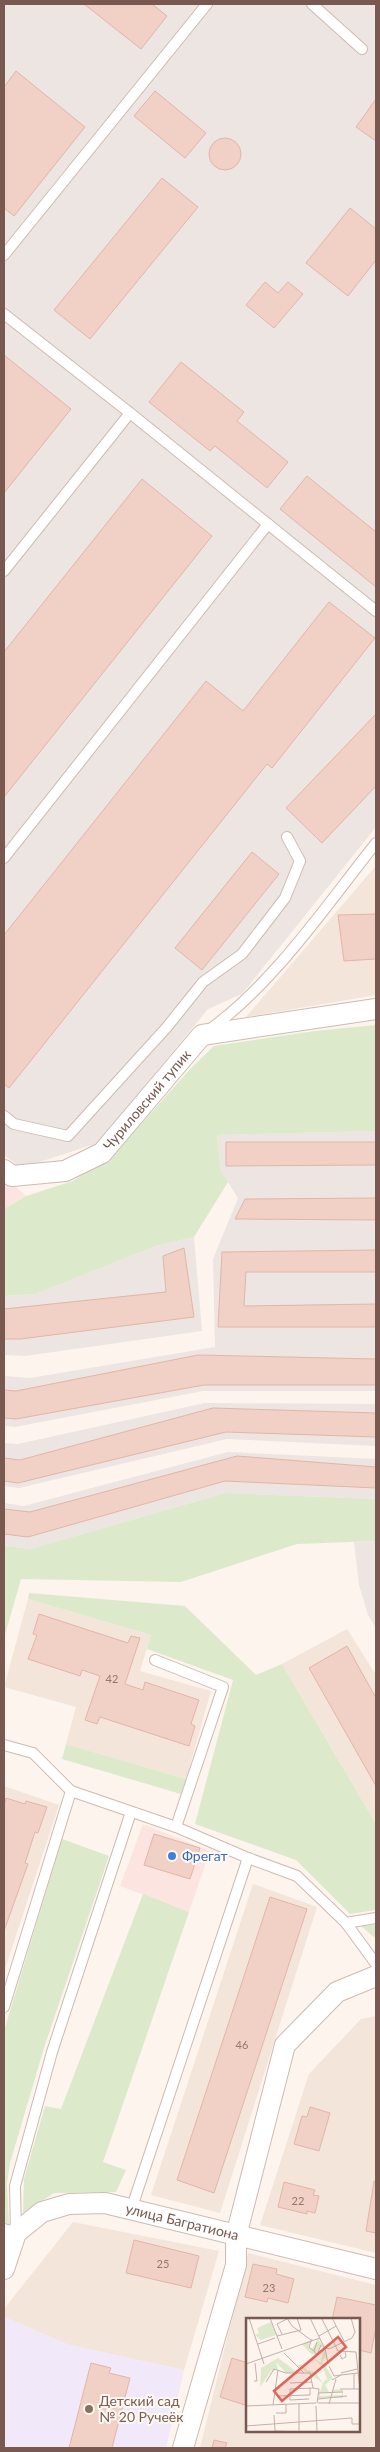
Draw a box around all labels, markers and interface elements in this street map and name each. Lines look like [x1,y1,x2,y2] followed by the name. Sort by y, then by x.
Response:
[99,1045,194,1153] street label: Чуриловский тупик
[106,1672,118,1685] house number: 42
[182,1847,228,1864] place label: Фрегат
[166,1850,178,1862] marker: Фрегат
[236,2038,248,2051] house number: 46
[292,2194,304,2207] house number: 22
[124,2199,241,2243] street label: улица Багратиона
[157,2257,169,2270] house number: 25
[263,2281,275,2294] house number: 23
[246,2318,360,2432] inset map
[99,2392,184,2425] place label: Детский сад № 20 Ручеёк
[83,2403,95,2415] marker: Детский сад № 20 Ручеёк

